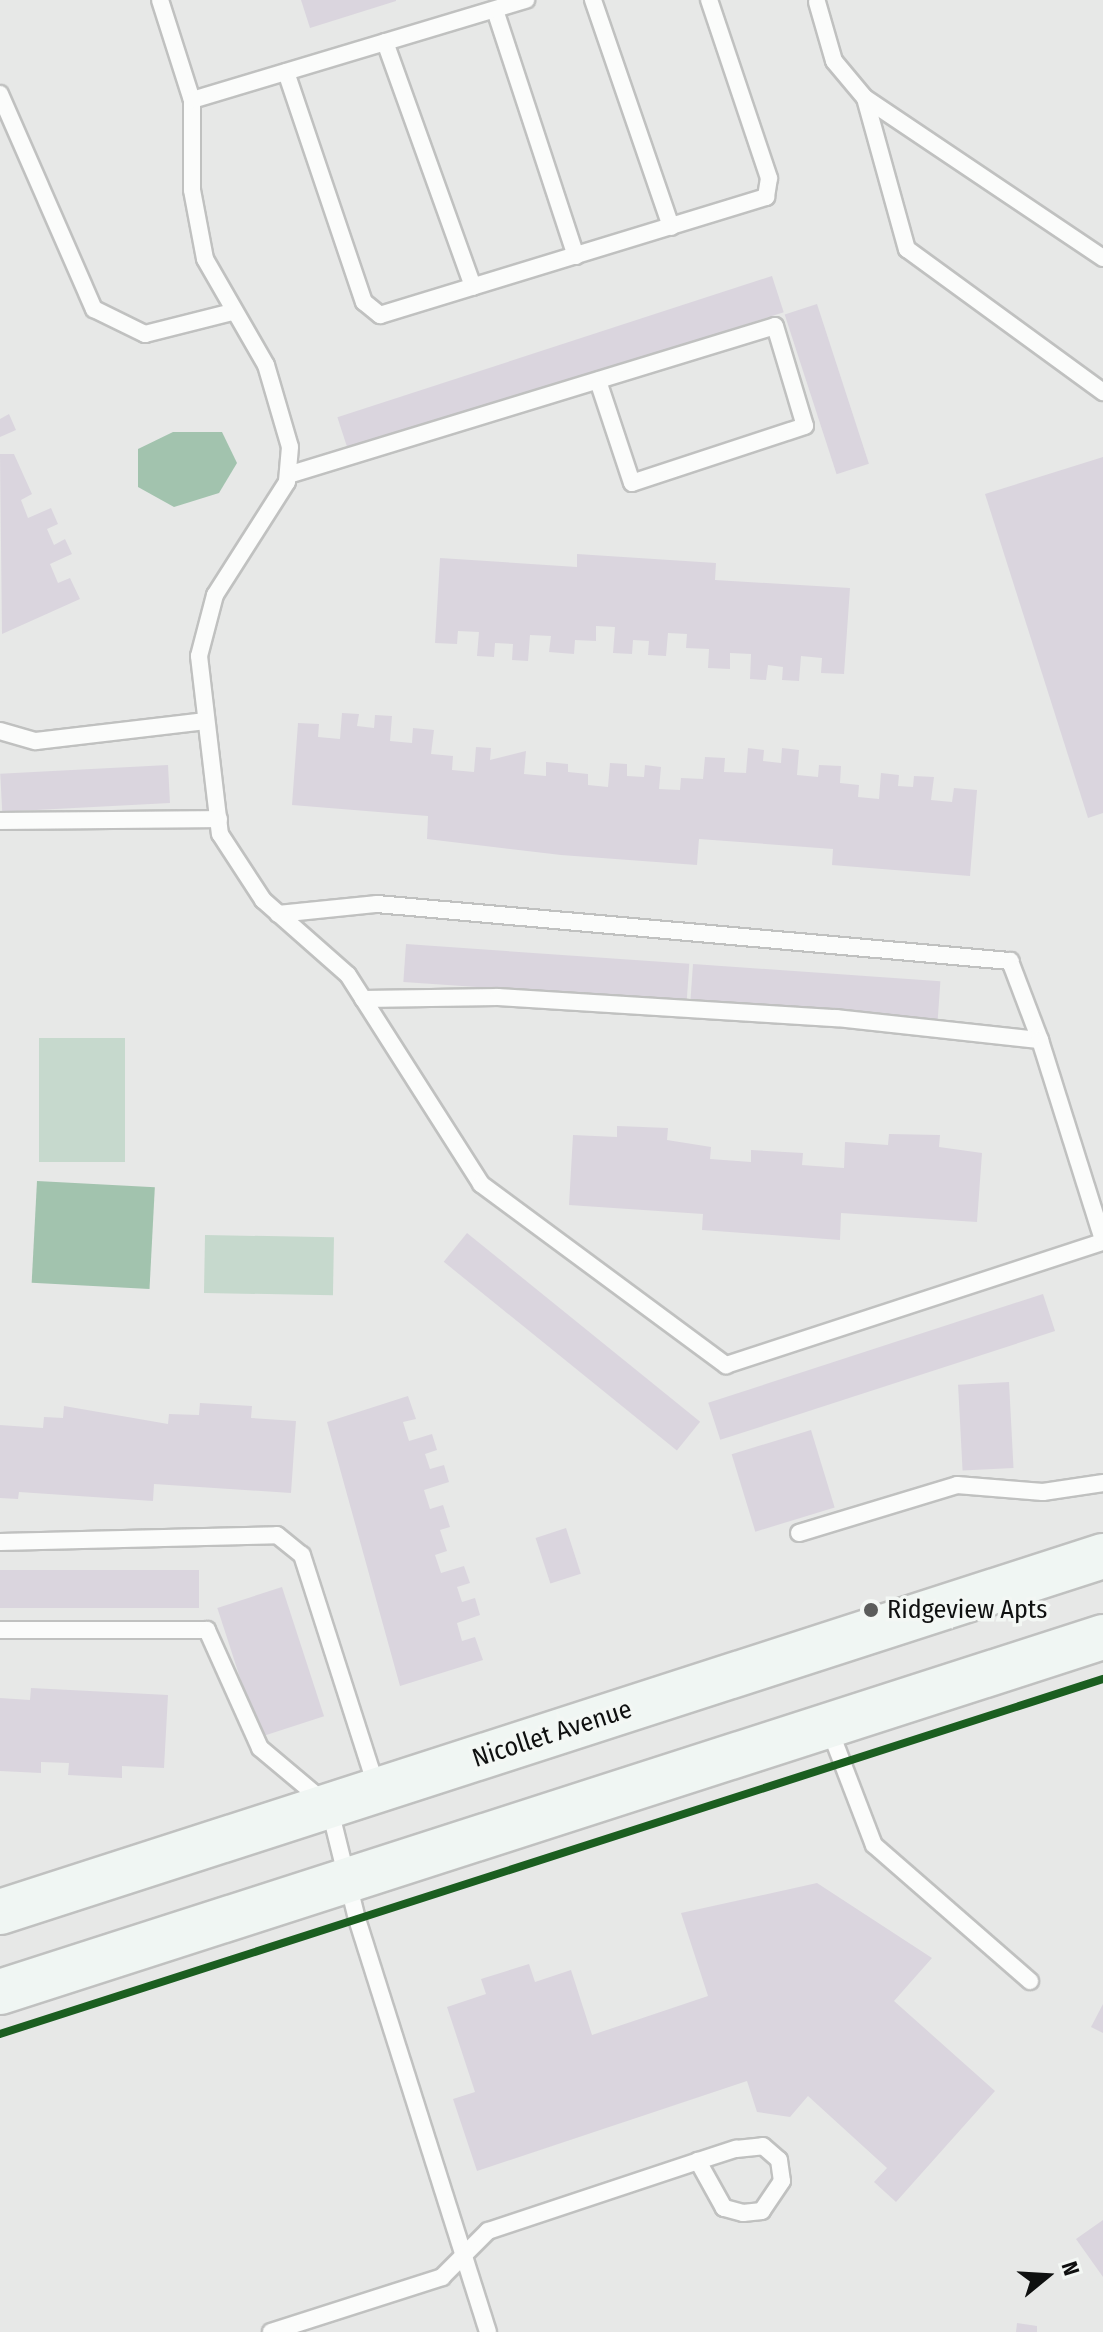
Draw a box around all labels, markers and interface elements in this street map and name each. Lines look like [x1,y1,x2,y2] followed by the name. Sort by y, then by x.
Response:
[887,1594,1047,1626] place label: Ridgeview Apts
[862,1601,880,1619] marker: Ridgeview Apts
[468,1694,636,1774] street label: Nicollet Avenue
[1007,2236,1087,2316] north arrow
[1055,2258,1085,2279] text: N

